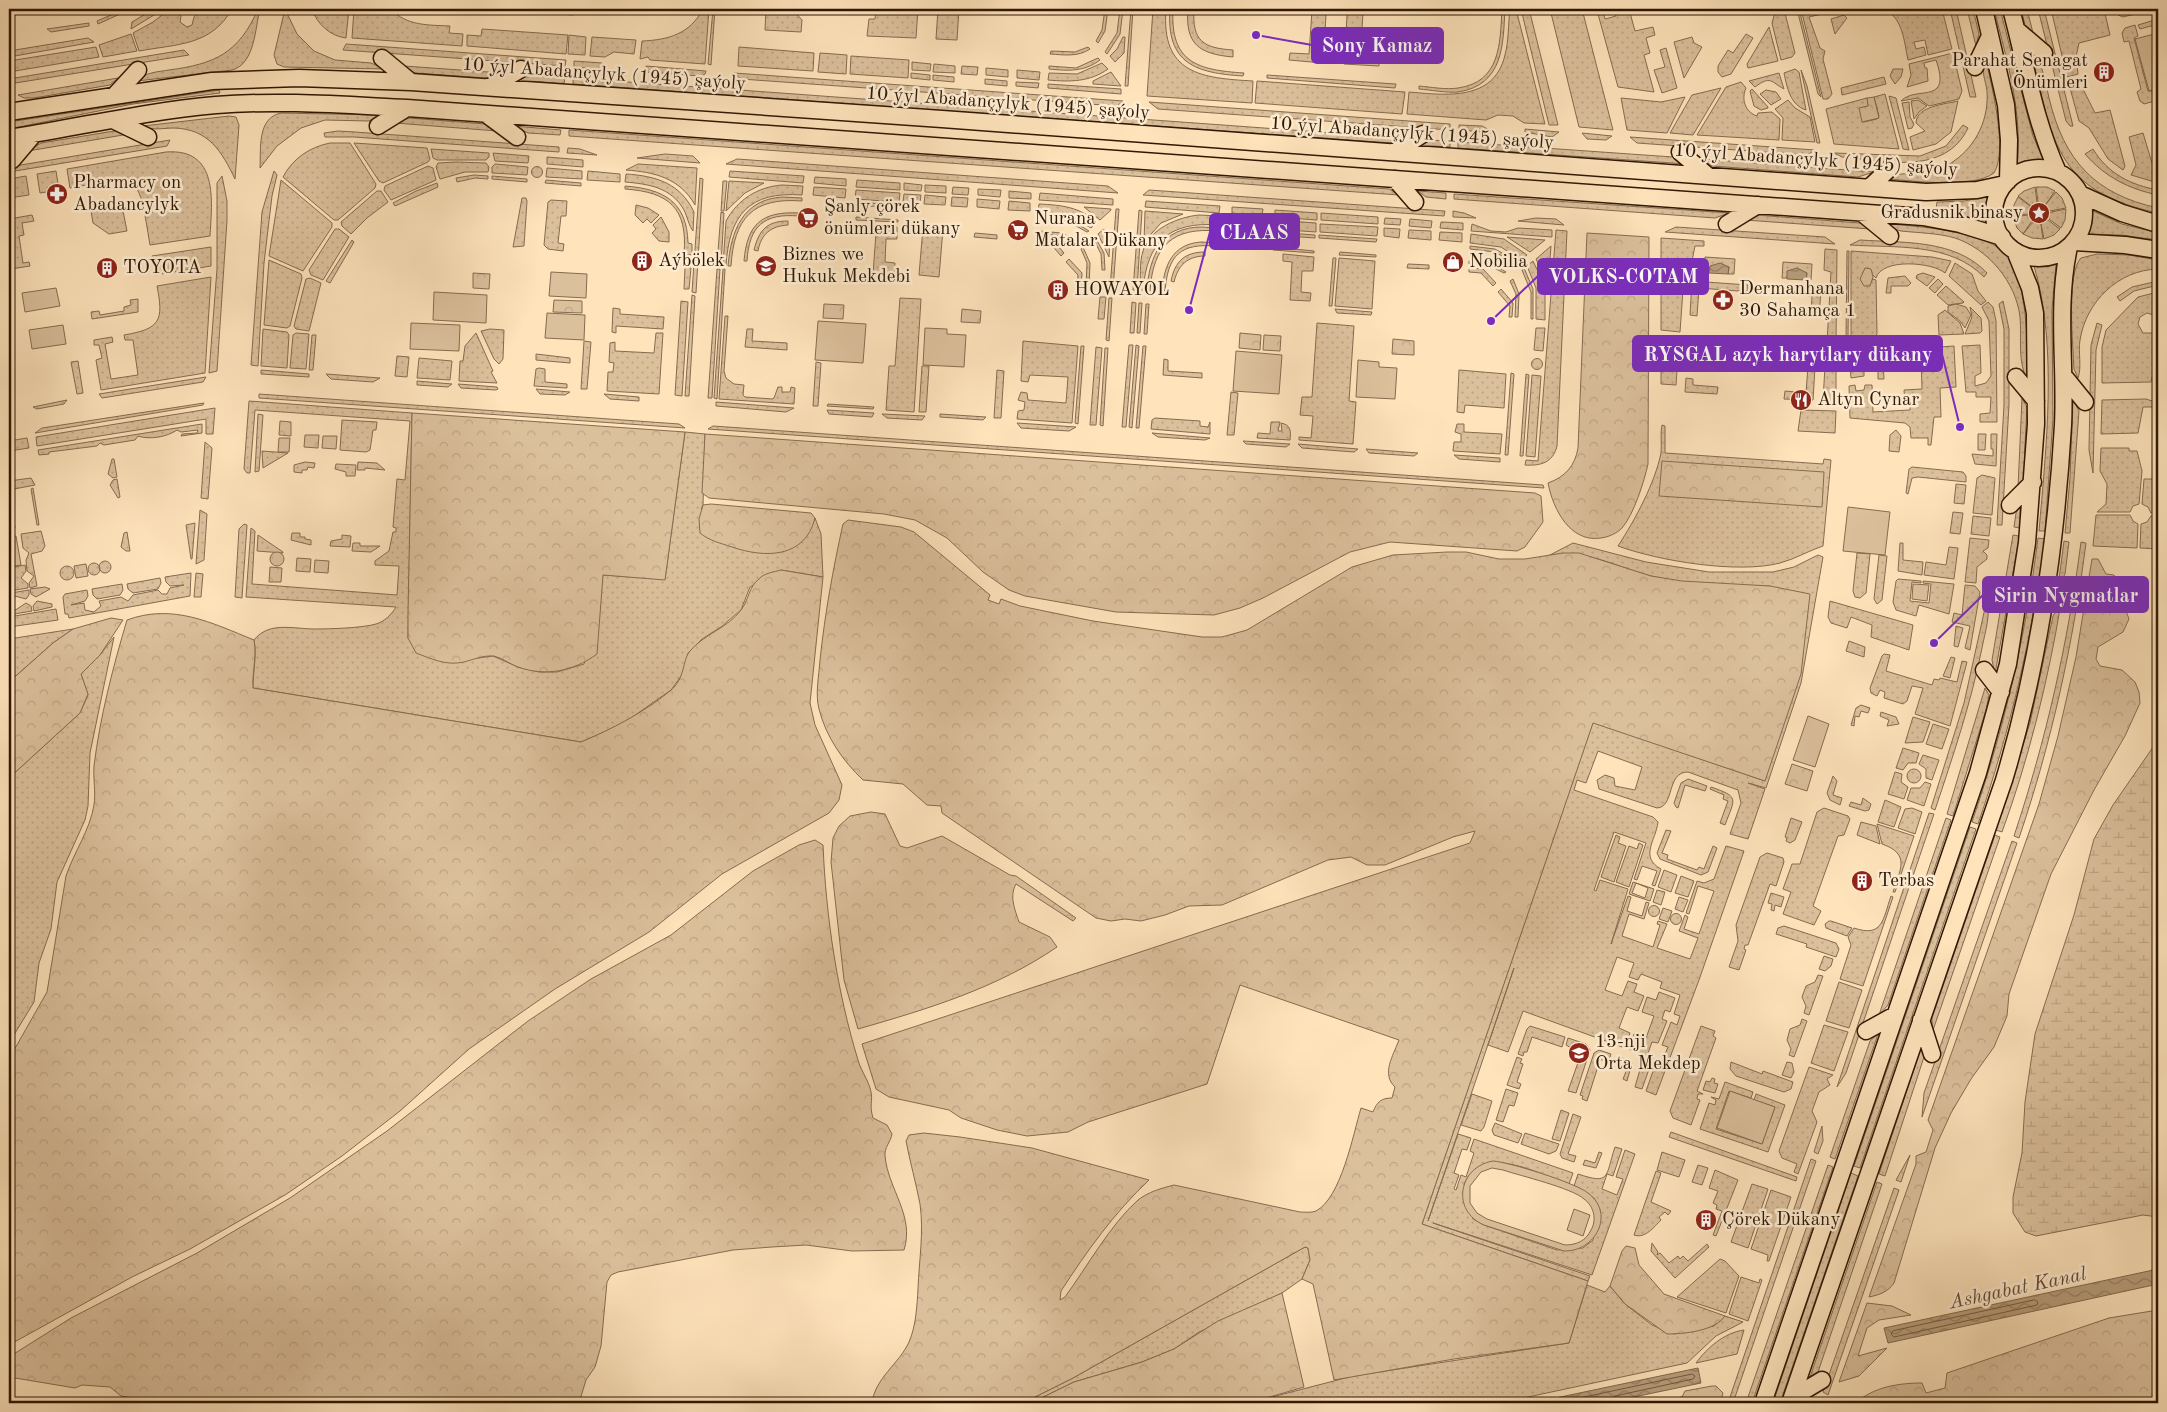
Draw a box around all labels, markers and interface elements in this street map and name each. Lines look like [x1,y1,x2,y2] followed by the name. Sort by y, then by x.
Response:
[1312,28,1443,63] callout: Sony Kamaz
[1322,37,1432,57] text: Sony Kamaz
[1951,52,2088,93] place label: Parahat Senagat Önümleri
[461,55,747,94] street label: 10 ýyl Abadançylyk (1945) şaýoly
[2092,60,2116,84] building icon: Parahat Senagat Önümleri
[865,84,1151,123] street label: 10 ýyl Abadançylyk (1945) şaýoly
[1269,114,1555,153] street label: 10 ýyl Abadançylyk (1945) şaýoly
[1673,141,1959,180] street label: 10 ýyl Abadançylyk (1945) şaýoly
[73,174,181,215] place label: Pharmacy on Abadancylyk
[45,182,69,206] pharmacy icon: Pharmacy on Abadancylyk
[824,198,961,239] place label: Şanly çörek önümleri dükany
[2027,201,2051,225] place icon: Gradusnik binasy
[1880,204,2023,223] place label: Gradusnik binasy
[796,206,820,230] supermarket icon: Şanly çörek önümleri dükany
[1034,210,1168,251] place label: Nurana Matalar Dükany
[1210,214,1299,249] callout: CLAAS
[1006,218,1030,242] supermarket icon: Nurana Matalar Dükany
[1219,224,1289,244] text: CLAAS
[782,246,910,287] place label: Biznes we Hukuk Mekdebi
[630,249,654,273] building icon: Aýbölek
[1441,250,1465,274] shop icon: Nobilia
[658,252,725,271] place label: Aýbölek
[1469,253,1528,272] place label: Nobilia
[754,254,778,278] school or university icon: Biznes we Hukuk Mekdebi
[95,256,119,280] building icon: TOYOTA
[123,259,202,278] place label: TOYOTA
[1538,259,1708,294] callout: VOLKS-COTAM
[1548,268,1698,288] text: VOLKS-COTAM
[1046,278,1070,302] building icon: HOWAYOL
[1739,280,1856,321] place label: Dermanhana 30 Sahamça 1
[1074,281,1170,300] place label: HOWAYOL
[1711,288,1735,312] pharmacy icon: Dermanhana 30 Sahamça 1
[1633,336,1942,371] callout: RYSGAL azyk harytlary dükany
[1644,346,1932,366] text: RYSGAL azyk harytlary dükany
[1789,388,1813,412] restaurant icon: Altyn Cynar
[1817,391,1919,410] place label: Altyn Cynar
[1983,577,2148,612] callout: Sirin Nygmatlar
[1994,587,2139,607] text: Sirin Nygmatlar
[1850,869,1874,893] building icon: Terbas
[1878,872,1934,891] place label: Terbas
[1595,1033,1701,1074] place label: 13-nji Orta Mekdep
[1567,1041,1591,1065] school or university icon: 13-nji Orta Mekdep
[1694,1208,1718,1232] building icon: Çörek Dükany
[1722,1211,1840,1230] place label: Çörek Dükany
[1947,1265,2089,1314] water label: Ashgabat Kanal

